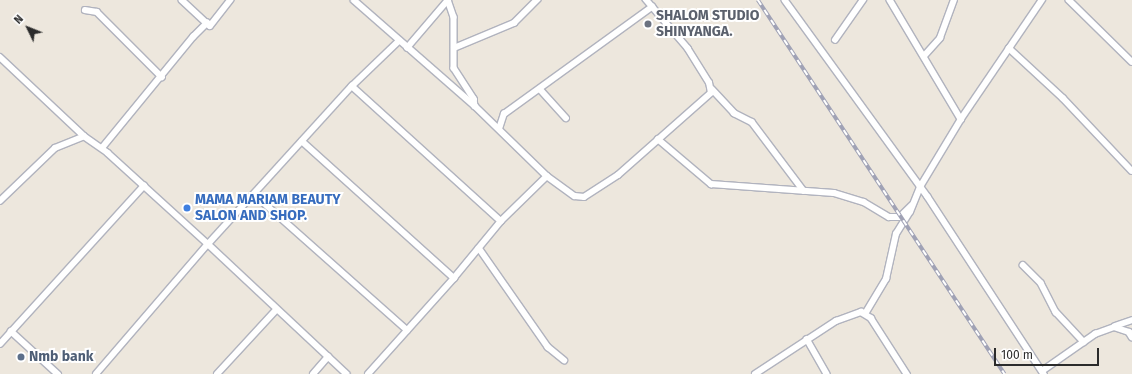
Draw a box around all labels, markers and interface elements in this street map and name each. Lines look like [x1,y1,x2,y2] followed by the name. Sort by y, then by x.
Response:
[8,8,48,48] north arrow
[656,8,759,40] place label: SHALOM STUDIO SHINYANGA.
[12,12,26,27] text: N
[643,19,653,29] marker: SHALOM STUDIO SHINYANGA.
[195,192,341,224] place label: MAMA MARIAM BEAUTY SALON AND SHOP.
[182,203,192,213] marker: MAMA MARIAM BEAUTY SALON AND SHOP.
[996,340,1101,366] scale bar
[1001,348,1033,362] text: 100 m
[29,349,93,365] place label: Nmb bank
[16,352,26,362] marker: Nmb bank

